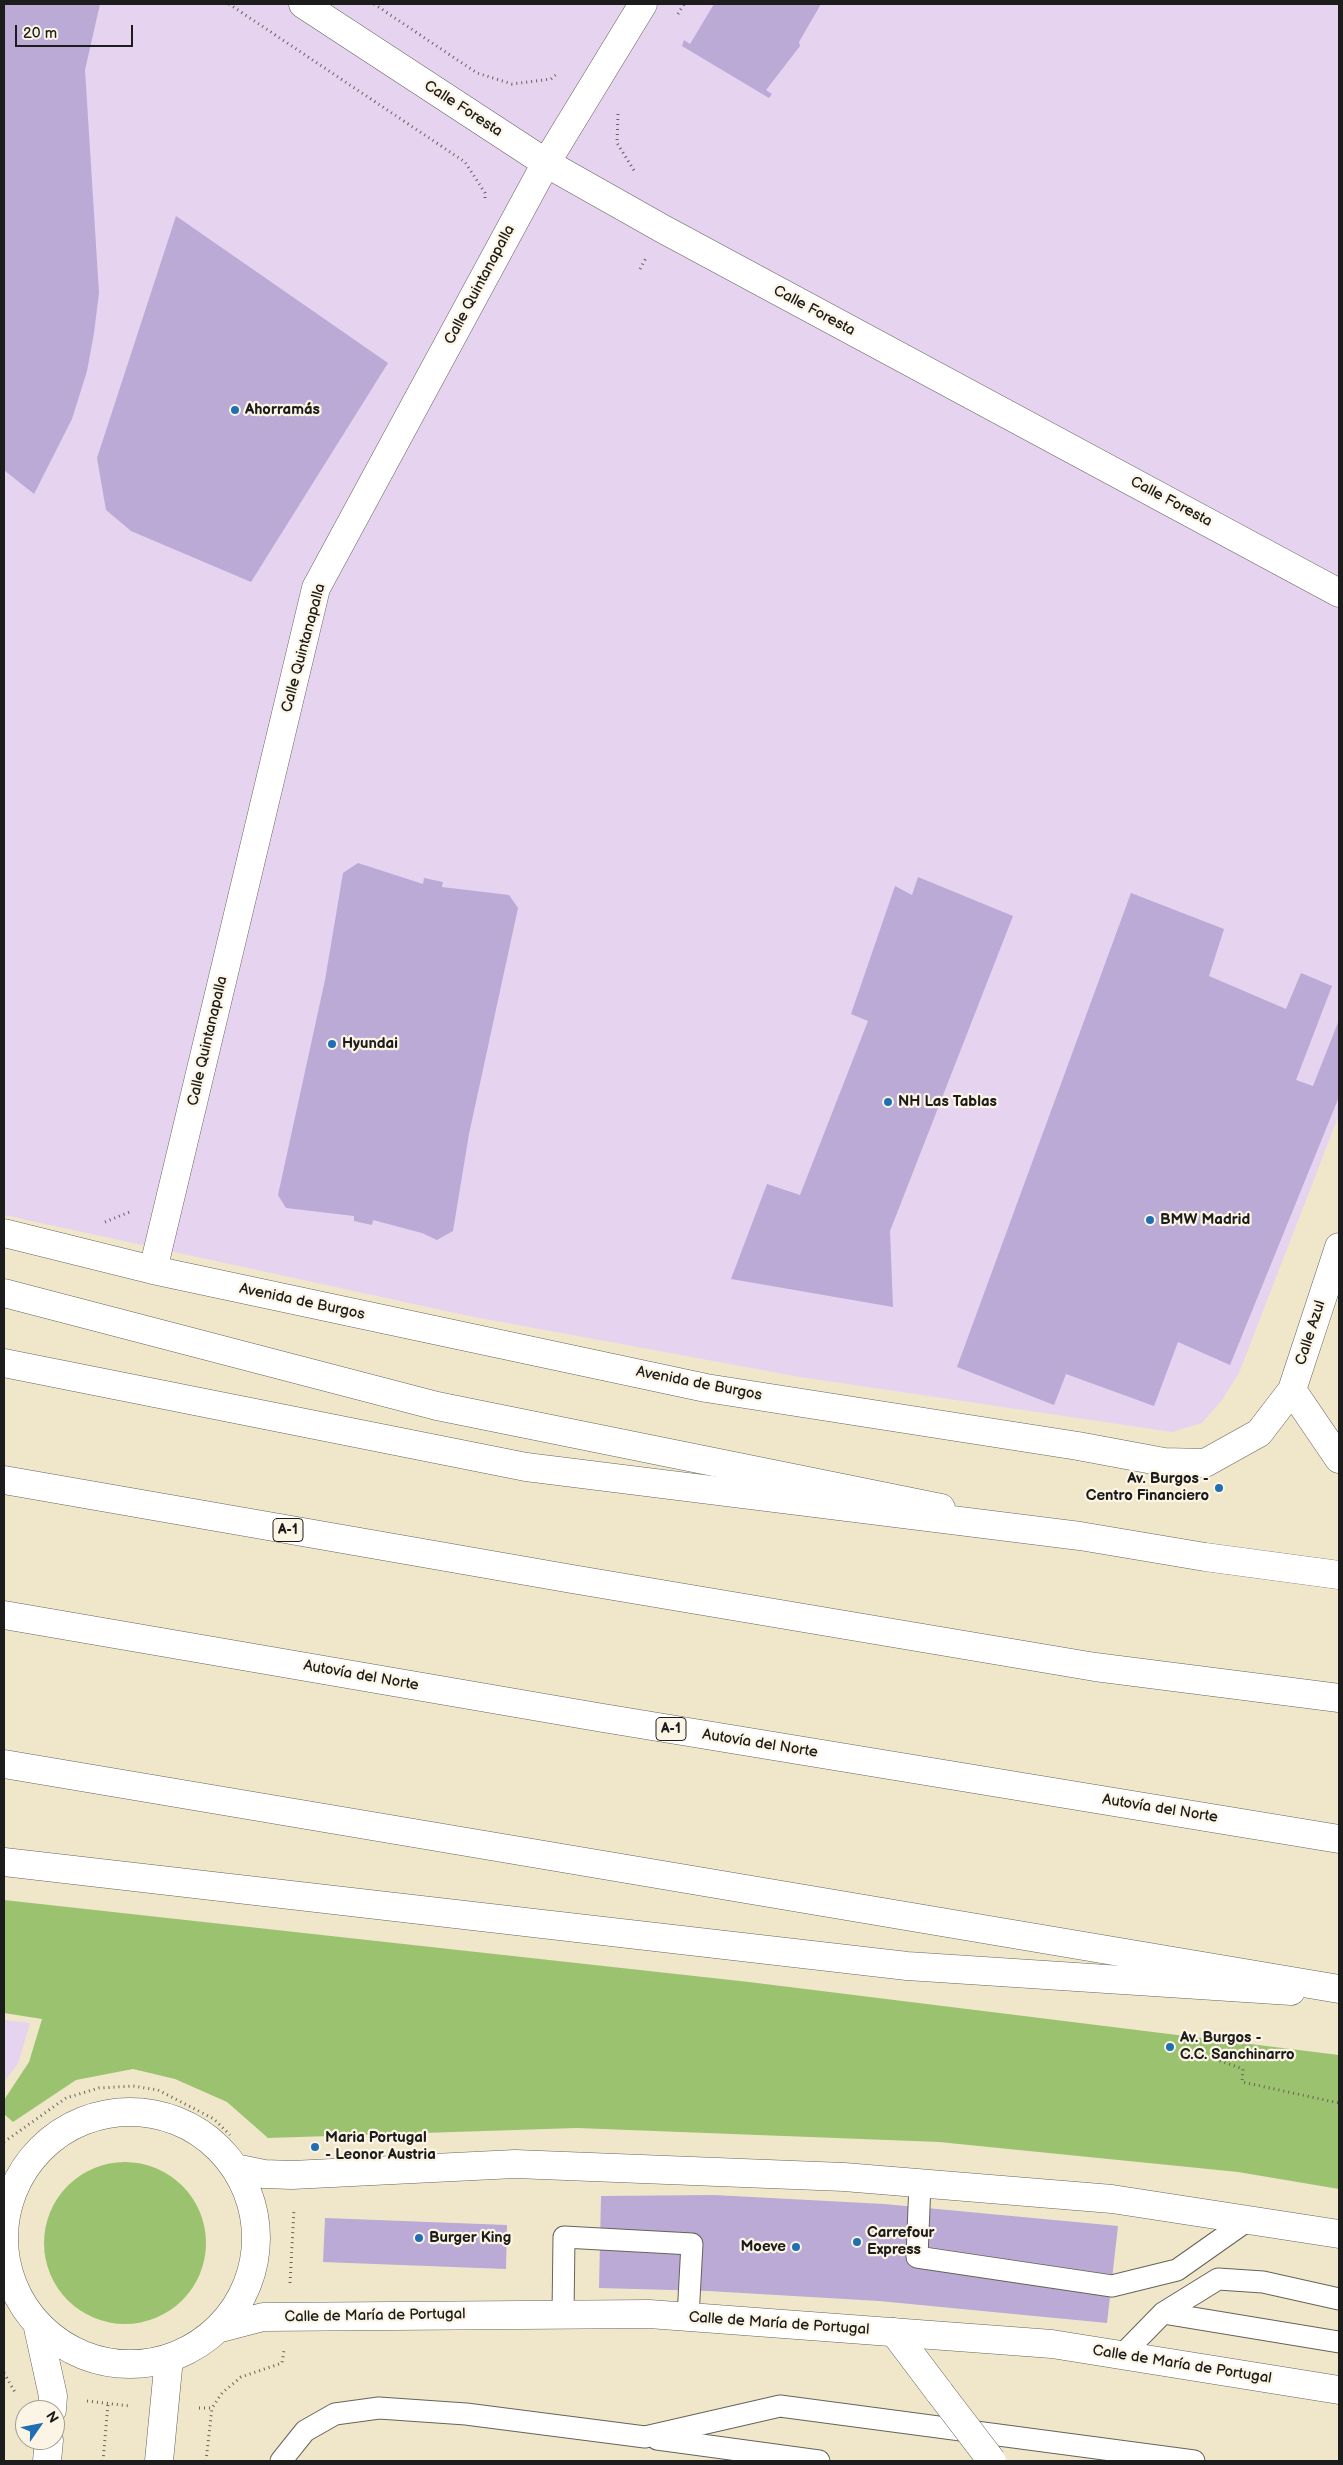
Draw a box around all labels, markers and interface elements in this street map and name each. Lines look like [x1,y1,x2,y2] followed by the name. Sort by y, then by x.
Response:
[18,15,135,47] scale bar
[23,24,57,43] text: 20 m
[420,77,506,141] street label: Calle Foresta
[441,222,519,348] street label: Calle Quintanapalla
[770,282,858,340] street label: Calle Foresta
[245,401,320,419] place label: Ahorramás
[229,404,241,416] marker: Ahorramás
[1127,473,1215,531] street label: Calle Foresta
[278,582,330,714] street label: Calle Quintanapalla
[184,974,232,1108] street label: Calle Quintanapalla
[342,1035,398,1053] place label: Hyundai
[326,1038,338,1050] marker: Hyundai
[898,1093,997,1111] place label: NH Las Tablas
[882,1096,894,1108] marker: NH Las Tablas
[1160,1211,1250,1229] place label: BMW Madrid
[1144,1214,1156,1226] marker: BMW Madrid
[238,1280,366,1324] street label: Avenida de Burgos
[1292,1298,1330,1368] street label: Calle Azul
[635,1363,763,1405] street label: Avenida de Burgos
[1086,1470,1209,1505] place label: Av. Burgos - Centro Financiero
[1213,1482,1225,1494] marker: Av. Burgos - Centro Financiero
[273,1518,303,1542] road number: A-1
[302,1657,420,1695] street label: Autovía del Norte
[656,1718,686,1740] road number: A-1
[701,1726,819,1762] street label: Autovía del Norte
[1101,1791,1219,1827] street label: Autovía del Norte
[1180,2029,1295,2064] place label: Av. Burgos - C.C. Sanchinarro
[1164,2041,1176,2053] marker: Av. Burgos - C.C. Sanchinarro
[325,2129,436,2164] place label: Maria Portugal - Leonor Austria
[309,2141,321,2153] marker: Maria Portugal - Leonor Austria
[867,2224,935,2259] place label: Carrefour Express
[429,2229,511,2247] place label: Burger King
[413,2232,425,2244] marker: Burger King
[851,2236,863,2248] marker: Carrefour Express
[740,2238,786,2256] place label: Moeve
[790,2241,802,2253] marker: Moeve
[284,2305,466,2327] street label: Calle de María de Portugal
[688,2309,870,2339] street label: Calle de María de Portugal
[1091,2342,1273,2388] street label: Calle de María de Portugal
[15,2400,65,2450] north arrow
[42,2408,62,2426] text: N

